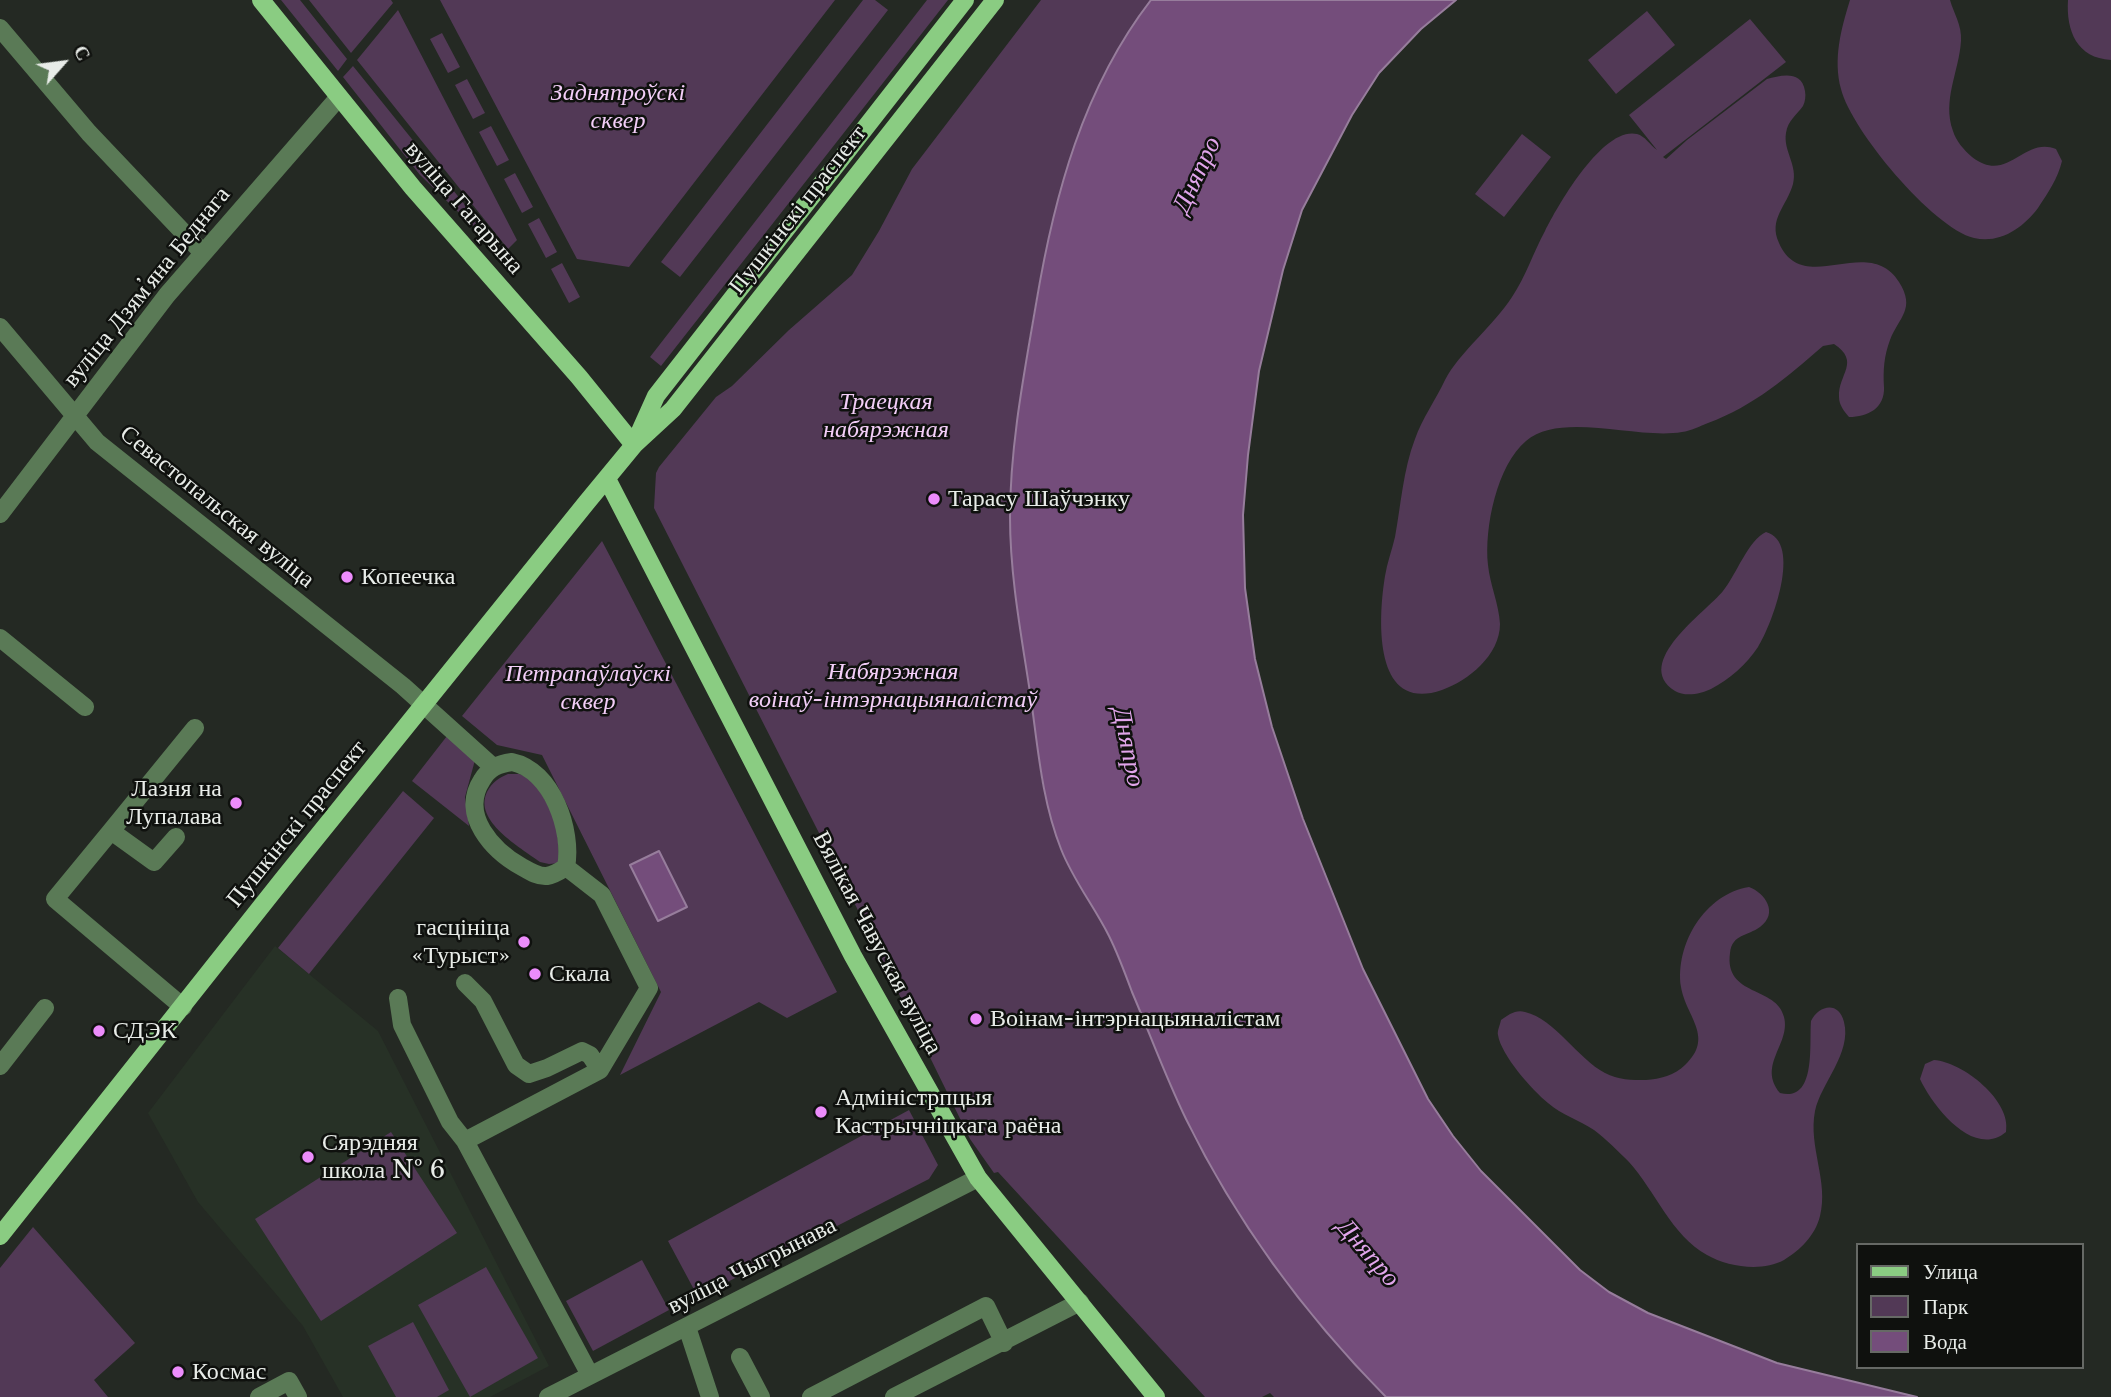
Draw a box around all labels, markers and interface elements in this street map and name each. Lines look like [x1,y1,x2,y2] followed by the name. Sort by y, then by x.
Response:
[28,28,98,98] north arrow
[69,41,95,64] text: С
[551,79,685,135] park label: Задняпроўскі сквер
[723,120,873,300] street label: Пушкінскі праспект
[1166,132,1228,218] water label: Дняпро
[399,136,529,280] street label: вуліца Гагарына
[57,181,237,393] street label: вуліца Дзямʼяна Беднага
[823,388,949,444] park label: Траецкая набярэжная
[114,420,320,594] street label: Севастопальская вуліца
[948,485,1130,513] place label: Тарасу Шаўчэнку
[926,491,942,507] marker: Тарасу Шаўчэнку
[361,563,455,591] place label: Копеечка
[339,569,355,585] marker: Копеечка
[749,658,1037,714] park label: Набярэжная воінаў-інтэрнацыяналістаў
[505,660,671,716] park label: Петрапаўлаўскі сквер
[1105,704,1151,790] water label: Дняпро
[221,735,373,913] street label: Пушкінскі праспект
[126,775,222,831] place label: Лазня на Лупалава
[228,795,244,811] marker: Лазня на Лупалава
[806,827,948,1059] street label: Вялікая Чавуская вуліца
[412,914,510,970] place label: гасцініца «Турыст»
[516,934,532,950] marker: гасцініца «Турыст»
[549,960,610,988] place label: Скала
[527,966,543,982] marker: Скала
[990,1005,1280,1033] place label: Воінам-інтэрнацыяналістам
[968,1011,984,1027] marker: Воінам-інтэрнацыяналістам
[113,1017,177,1045] place label: СДЭК
[91,1023,107,1039] marker: СДЭК
[835,1084,1061,1140] place label: Адміністрпцыя Кастрычніцкага раёна
[813,1104,829,1120] marker: Адміністрпцыя Кастрычніцкага раёна
[322,1129,445,1185] place label: Сярэдняя школа № 6
[300,1149,316,1165] marker: Сярэдняя школа № 6
[663,1211,841,1321] street label: вуліца Чыгрынава
[1330,1212,1406,1294] water label: Дняпро
[1856,1243,2083,1369] legend
[1923,1259,1978,1285] text: Улица
[1923,1294,1968,1320] text: Парк
[1923,1329,1967,1355] text: Вода
[192,1358,266,1386] place label: Космас
[170,1364,186,1380] marker: Космас

